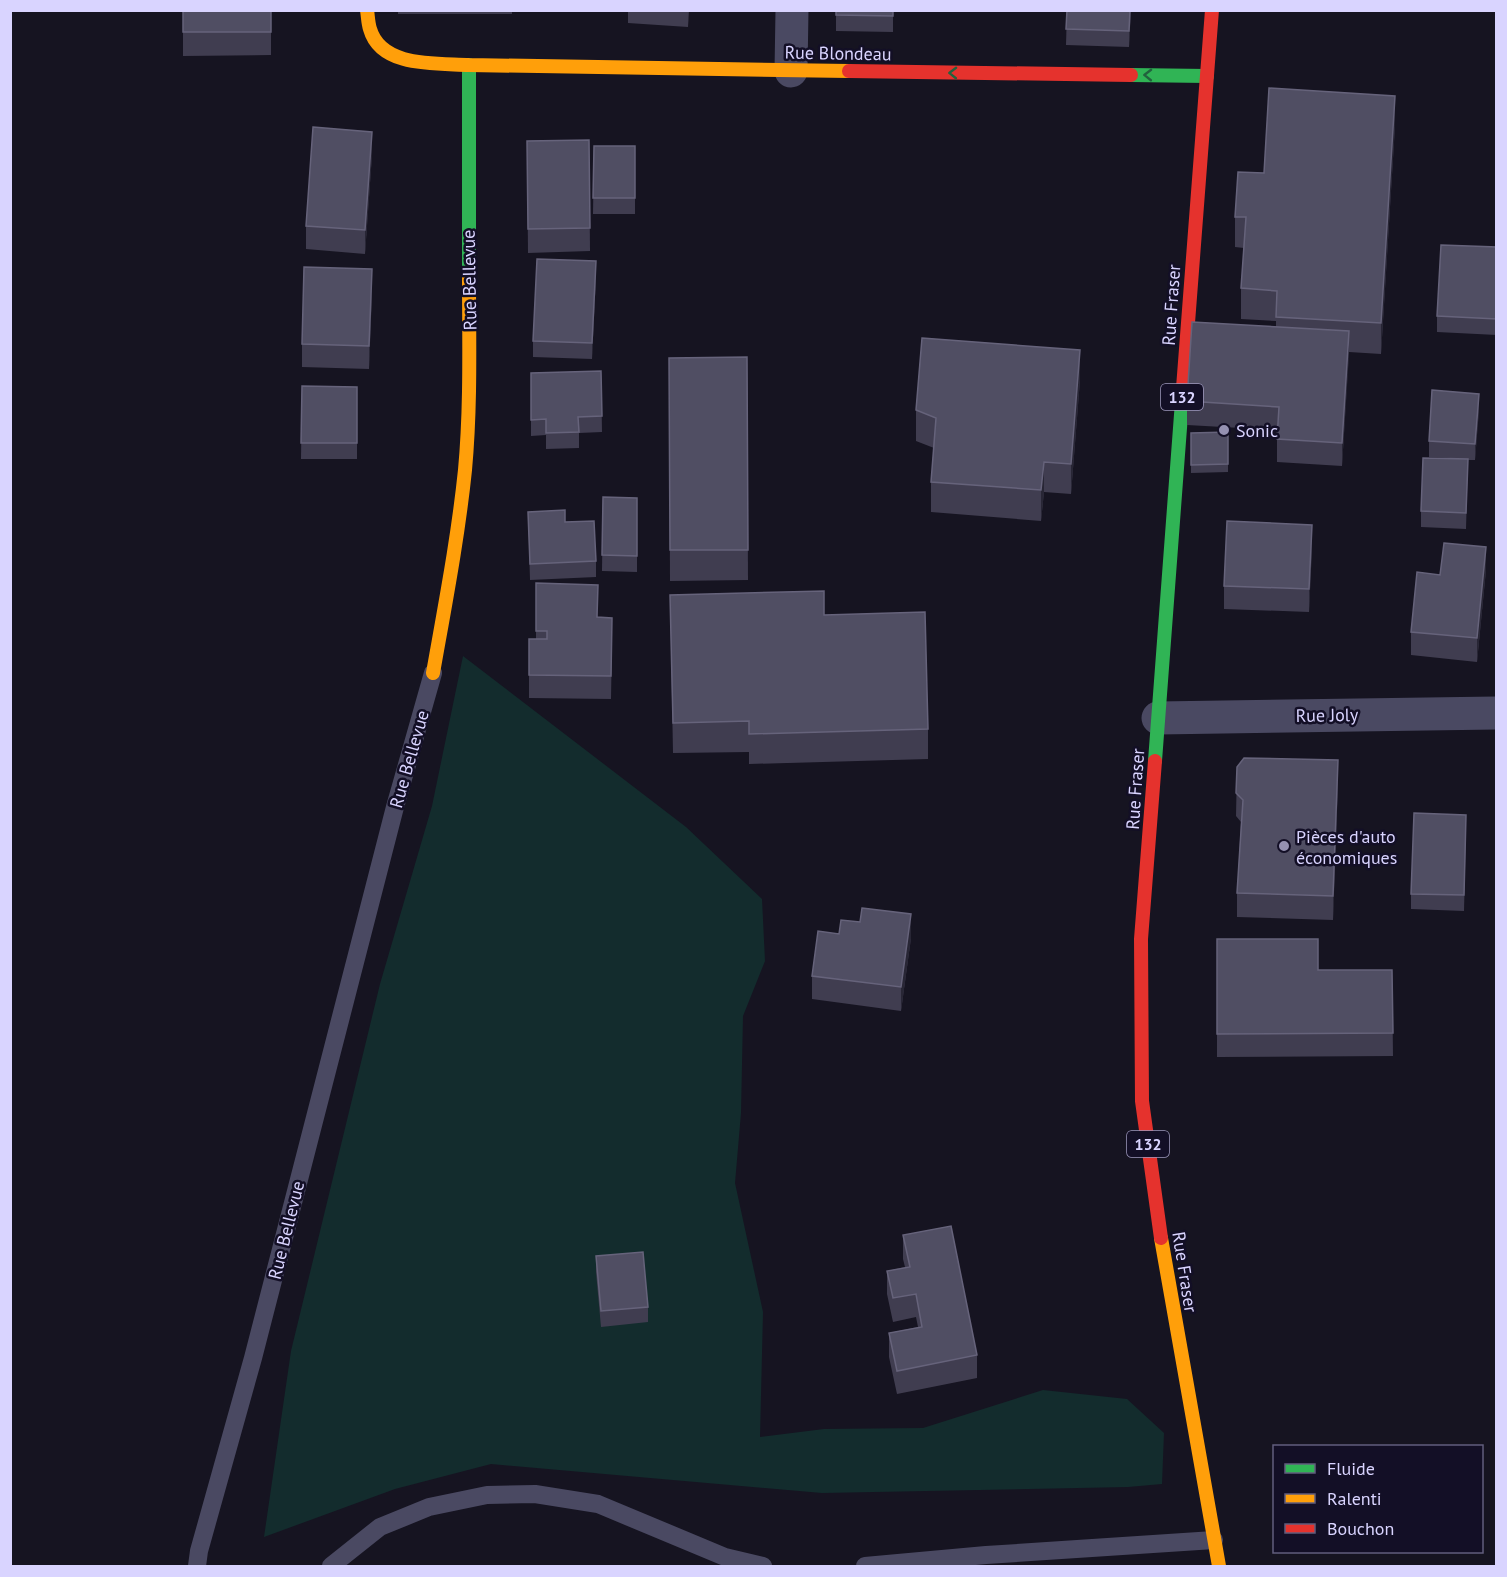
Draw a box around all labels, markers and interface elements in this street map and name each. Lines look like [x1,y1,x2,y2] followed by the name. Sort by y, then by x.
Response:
[784,41,892,65] street label: Rue Blondeau
[949,67,958,79] one-way arrow
[1144,69,1153,82] one-way arrow
[457,229,481,331] street label: Rue Bellevue
[1157,264,1185,346] street label: Rue Fraser
[1161,384,1203,410] road number: 132
[1236,419,1278,442] place label: Sonic
[1217,423,1231,437] marker: Sonic
[1295,703,1359,727] street label: Rue Joly
[384,707,434,811] street label: Rue Bellevue
[1121,748,1149,830] street label: Rue Fraser
[1296,825,1397,869] place label: Pièces d'auto économiques
[1277,839,1291,853] marker: Pièces d'auto économiques
[1127,1131,1169,1157] road number: 132
[263,1178,309,1282] street label: Rue Bellevue
[1167,1230,1203,1314] street label: Rue Fraser
[1273,1445,1483,1553] legend
[1327,1457,1375,1480] text: Fluide
[1327,1487,1382,1510] text: Ralenti
[1327,1517,1394,1540] text: Bouchon

